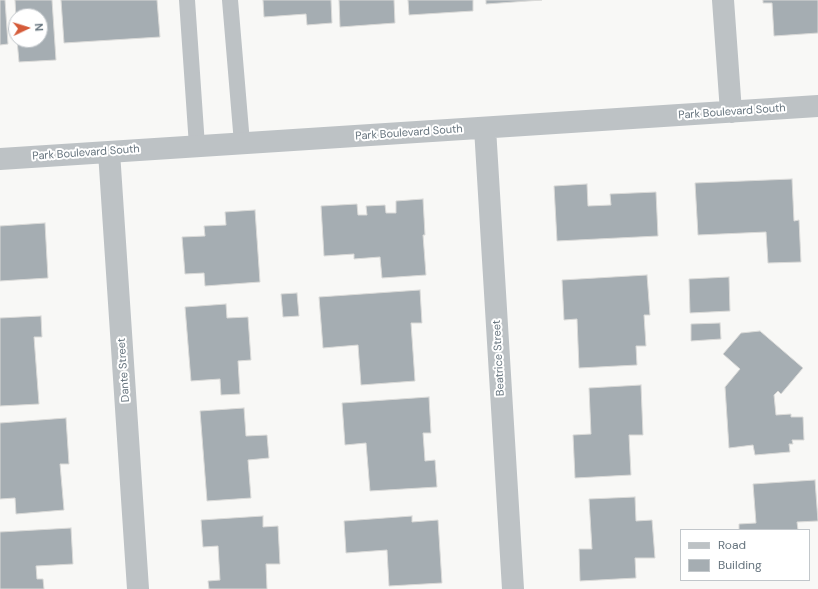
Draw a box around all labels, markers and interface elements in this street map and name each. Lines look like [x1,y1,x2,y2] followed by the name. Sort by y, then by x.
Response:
[8,8,48,48] north arrow
[32,23,46,32] text: N
[678,102,786,122] street label: Park Boulevard South
[355,123,463,143] street label: Park Boulevard South
[32,143,140,163] street label: Park Boulevard South
[490,320,508,396] street label: Beatrice Street
[115,337,133,403] street label: Dante Street
[680,529,810,581] legend
[718,537,746,553] text: Road
[718,557,762,573] text: Building

